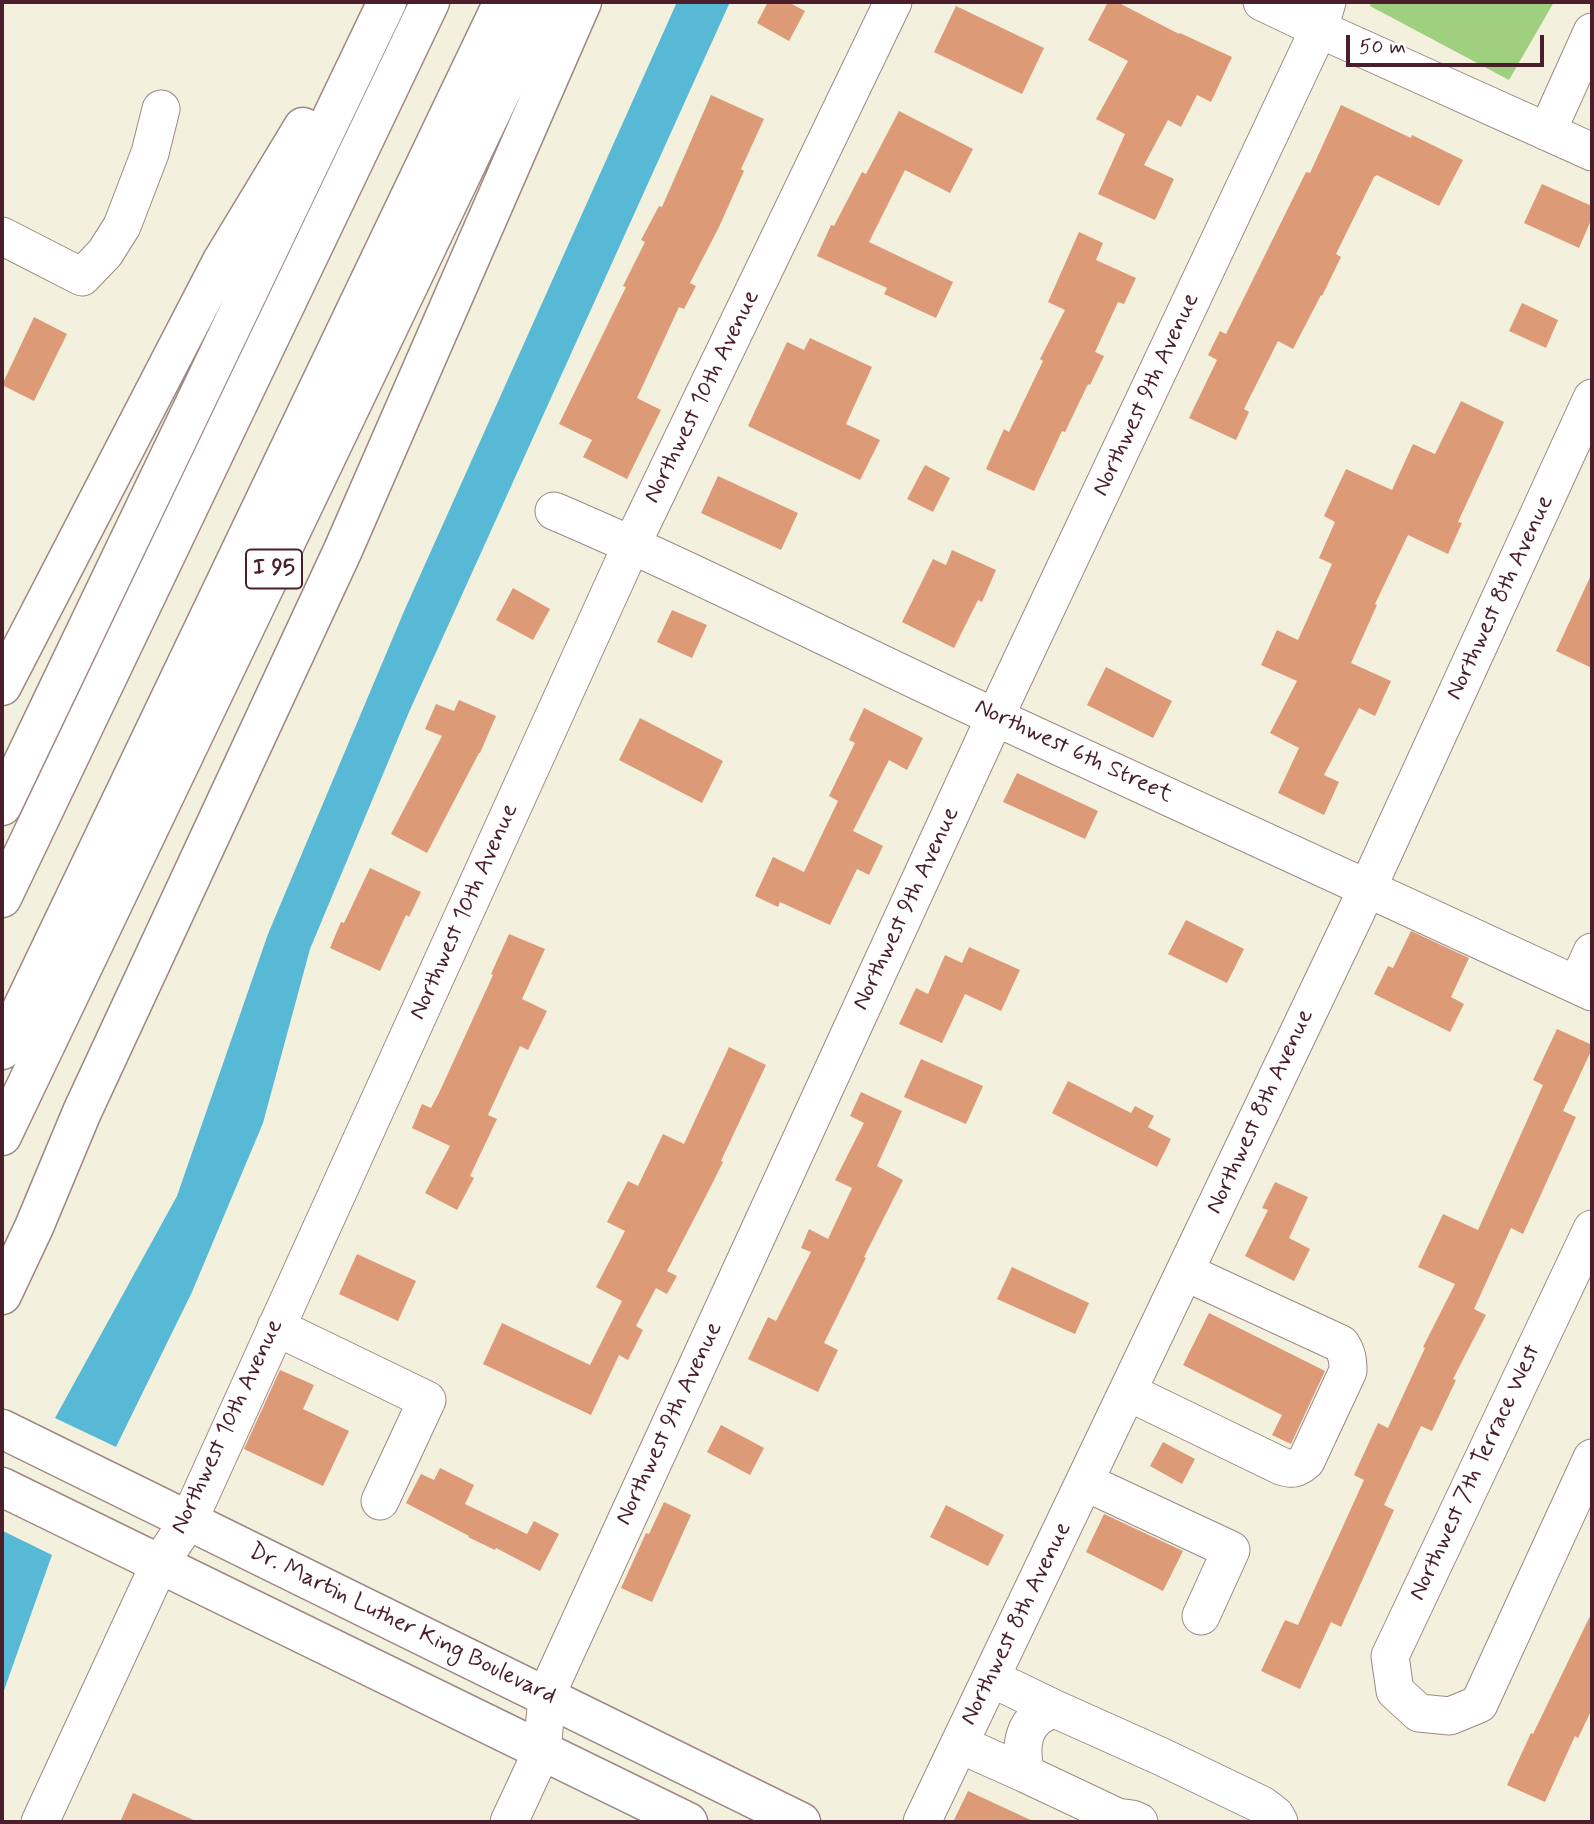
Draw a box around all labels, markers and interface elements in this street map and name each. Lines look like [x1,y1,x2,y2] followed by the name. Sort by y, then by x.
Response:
[1349,21,1547,65] scale bar
[1359,33,1406,61] text: 50 m
[639,286,767,508] street label: Northwest 10th Avenue
[1087,289,1207,501] street label: Northwest 9th Avenue
[1441,491,1561,705] street label: Northwest 8th Avenue
[246,550,302,589] road number: I 95
[970,694,1176,810] street label: Northwest 6th Street
[404,799,526,1025] street label: Northwest 10th Avenue
[847,803,967,1015] street label: Northwest 9th Avenue
[1201,1005,1321,1219] street label: Northwest 8th Avenue
[166,1315,290,1539] street label: Northwest 10th Avenue
[610,1318,730,1530] street label: Northwest 9th Avenue
[1404,1341,1548,1605] street label: Northwest 7th Terrace West
[955,1518,1079,1730] street label: Northwest 8th Avenue
[244,1538,560,1712] street label: Dr. Martin Luther King Boulevard

